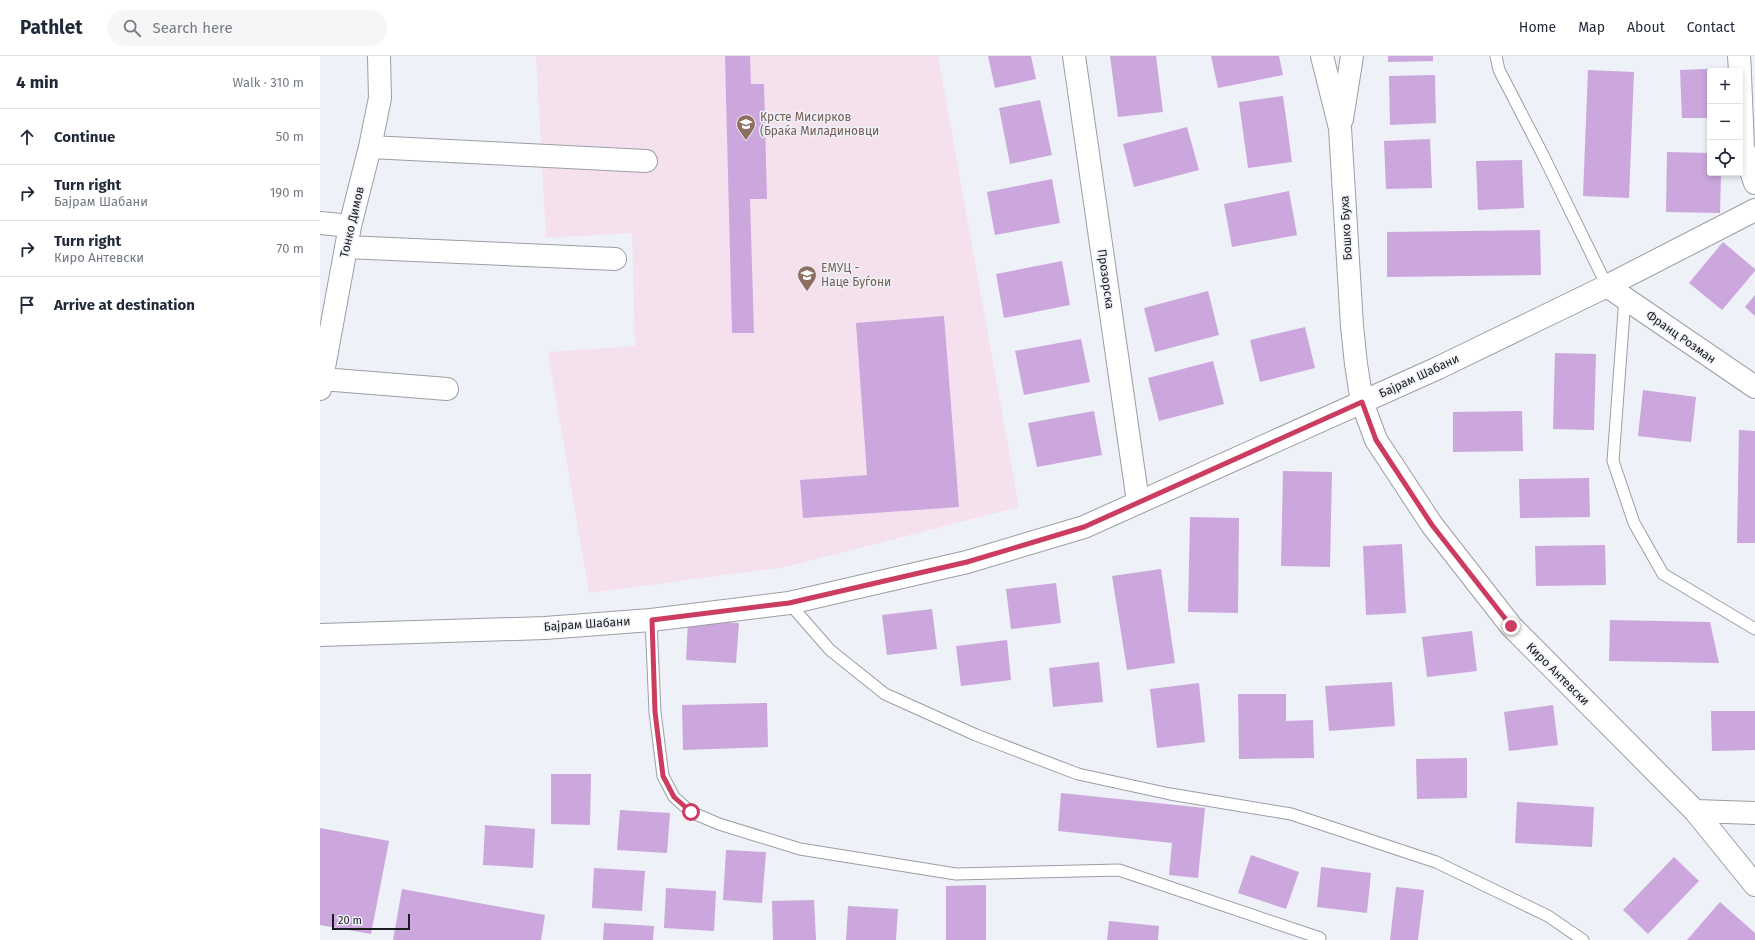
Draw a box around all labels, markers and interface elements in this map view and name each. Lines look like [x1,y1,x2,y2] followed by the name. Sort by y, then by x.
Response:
[107,10,387,46] search box
[20,16,83,39] text: Pathlet
[121,17,143,39] icon: search
[153,19,233,37] text: Search here
[1519,19,1556,36] text: Home
[1578,19,1605,36] text: Map
[1627,19,1665,36] text: About
[1687,19,1735,36] text: Contact
[1707,68,1743,176] map controls
[1707,68,1743,104] button: +
[16,72,59,93] text: 4 min
[233,75,304,90] text: Walk · 310 m
[1707,104,1743,140] button: −
[760,110,879,138] place label: Крсте Мисирков (Браќа Миладиновци
[735,113,757,141] school or university icon: Крсте Мисирков (Браќа Миладиновци
[16,126,38,148] icon: ahead
[54,128,115,146] text: Continue
[276,129,304,144] text: 50 m
[1707,140,1743,176] button: locate
[54,176,121,194] text: Turn right
[16,182,38,204] icon: right
[270,185,304,200] text: 190 m
[337,185,367,259] street label: Тонко Димов
[54,194,148,209] text: Бајрам Шабани
[1337,195,1355,261] street label: Бошко Буха
[54,232,121,250] text: Turn right
[16,238,38,260] icon: right
[277,241,304,256] text: 70 m
[1095,248,1117,310] street label: Прозорска
[54,250,144,265] text: Киро Антевски
[821,261,891,289] place label: ЕМУЦ - Наце Буѓони
[796,264,818,292] school or university icon: ЕМУЦ - Наце Буѓони
[16,294,38,316] icon: arrive
[54,296,195,314] text: Arrive at destination
[1644,308,1718,366] street label: Франц Розман
[1377,351,1461,401] street label: Бајрам Шабани
[543,614,631,634] street label: Бајрам Шабани
[1502,617,1520,635] route end
[1524,640,1592,708] street label: Киро Антевски
[682,803,700,821] route start
[332,912,410,931] scale bar
[338,914,362,927] text: 20 m

